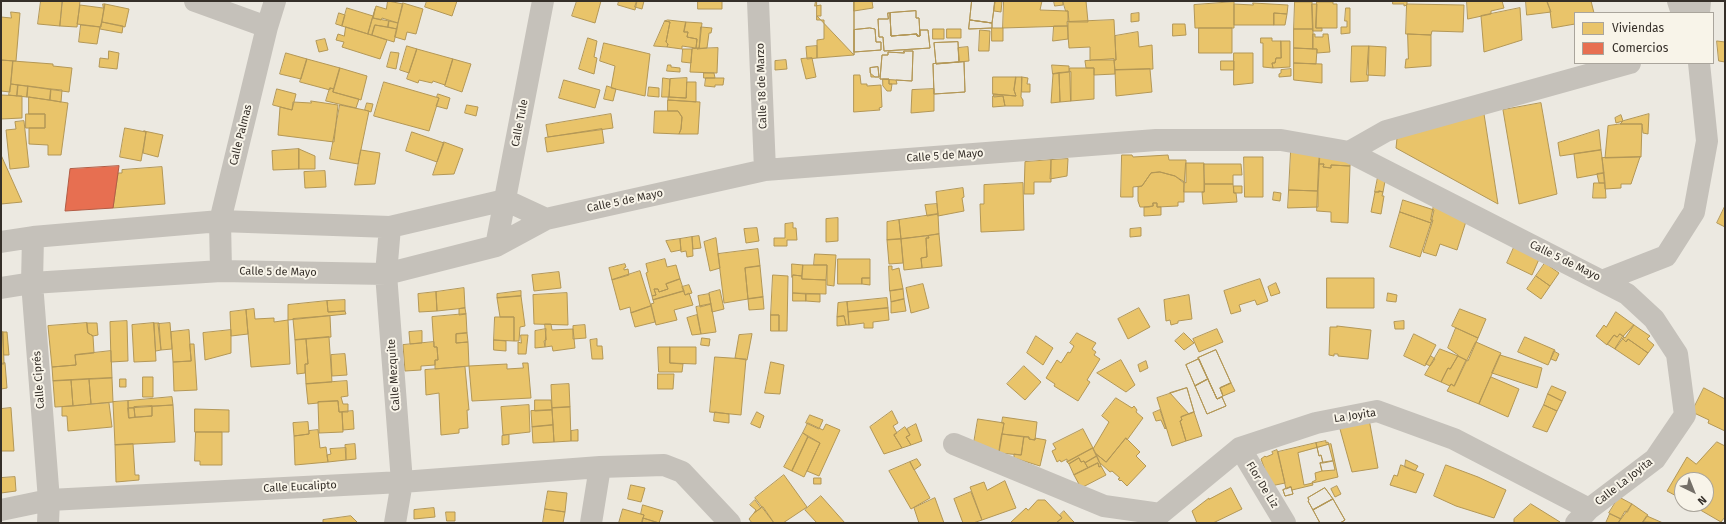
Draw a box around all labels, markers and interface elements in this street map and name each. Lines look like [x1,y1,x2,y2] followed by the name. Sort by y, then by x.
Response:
[1574,12,1714,64] legend
[1612,21,1664,35] text: Viviendas
[1612,41,1668,55] text: Comercios
[754,43,770,129] street label: Calle 18 de Marzo
[509,98,531,148] street label: Calle Tule
[227,103,255,167] street label: Calle Palmas
[906,147,984,165] street label: Calle 5 de Mayo
[586,187,664,215] street label: Calle 5 de Mayo
[1527,238,1603,284] street label: Calle 5 de Mayo
[239,265,317,279] street label: Calle 5 de Mayo
[385,338,403,412] street label: Calle Mezquite
[30,351,48,409] street label: Calle Ciprés
[1333,406,1377,426] street label: La Joyita
[1593,455,1655,509] street label: Calle La Joyita
[1243,460,1281,510] street label: Flor De Liz
[1674,472,1714,512] north arrow
[263,478,337,496] street label: Calle Eucalipto
[1695,493,1709,508] text: N

